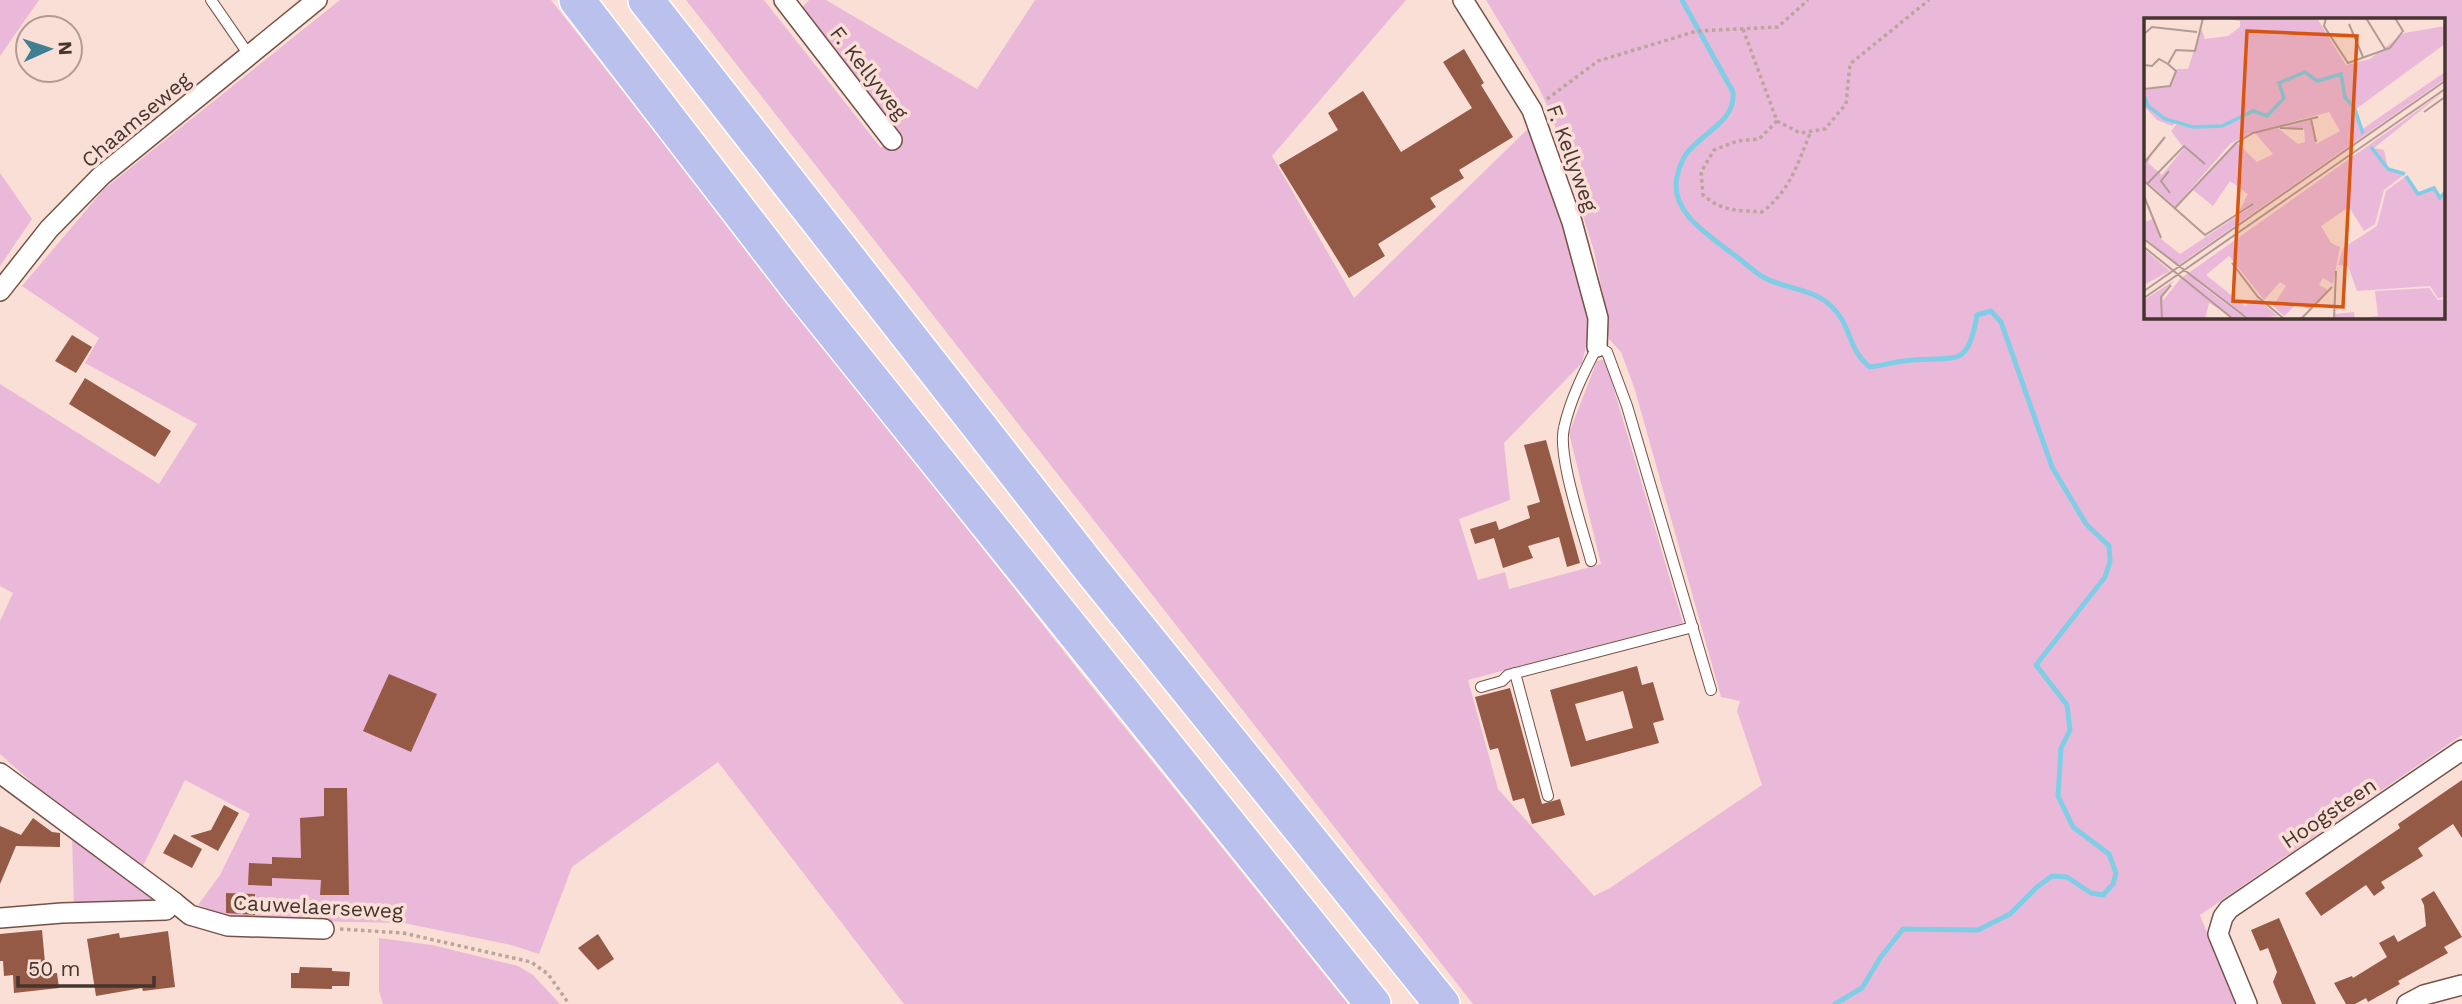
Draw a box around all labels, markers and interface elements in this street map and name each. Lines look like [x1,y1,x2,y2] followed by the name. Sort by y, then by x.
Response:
[14,14,84,84] north arrow
[2144,18,2444,318] inset map
[825,21,914,125] street label: F. Kellyweg
[54,40,77,56] text: N
[76,66,196,172] street label: Chaamseweg
[1542,101,1604,215] street label: F. Kellyweg
[2277,772,2381,853] street label: Hoogsteen
[232,890,405,923] street label: Cauwelaerseweg
[18,944,154,988] scale bar
[28,956,80,981] text: 50 m

